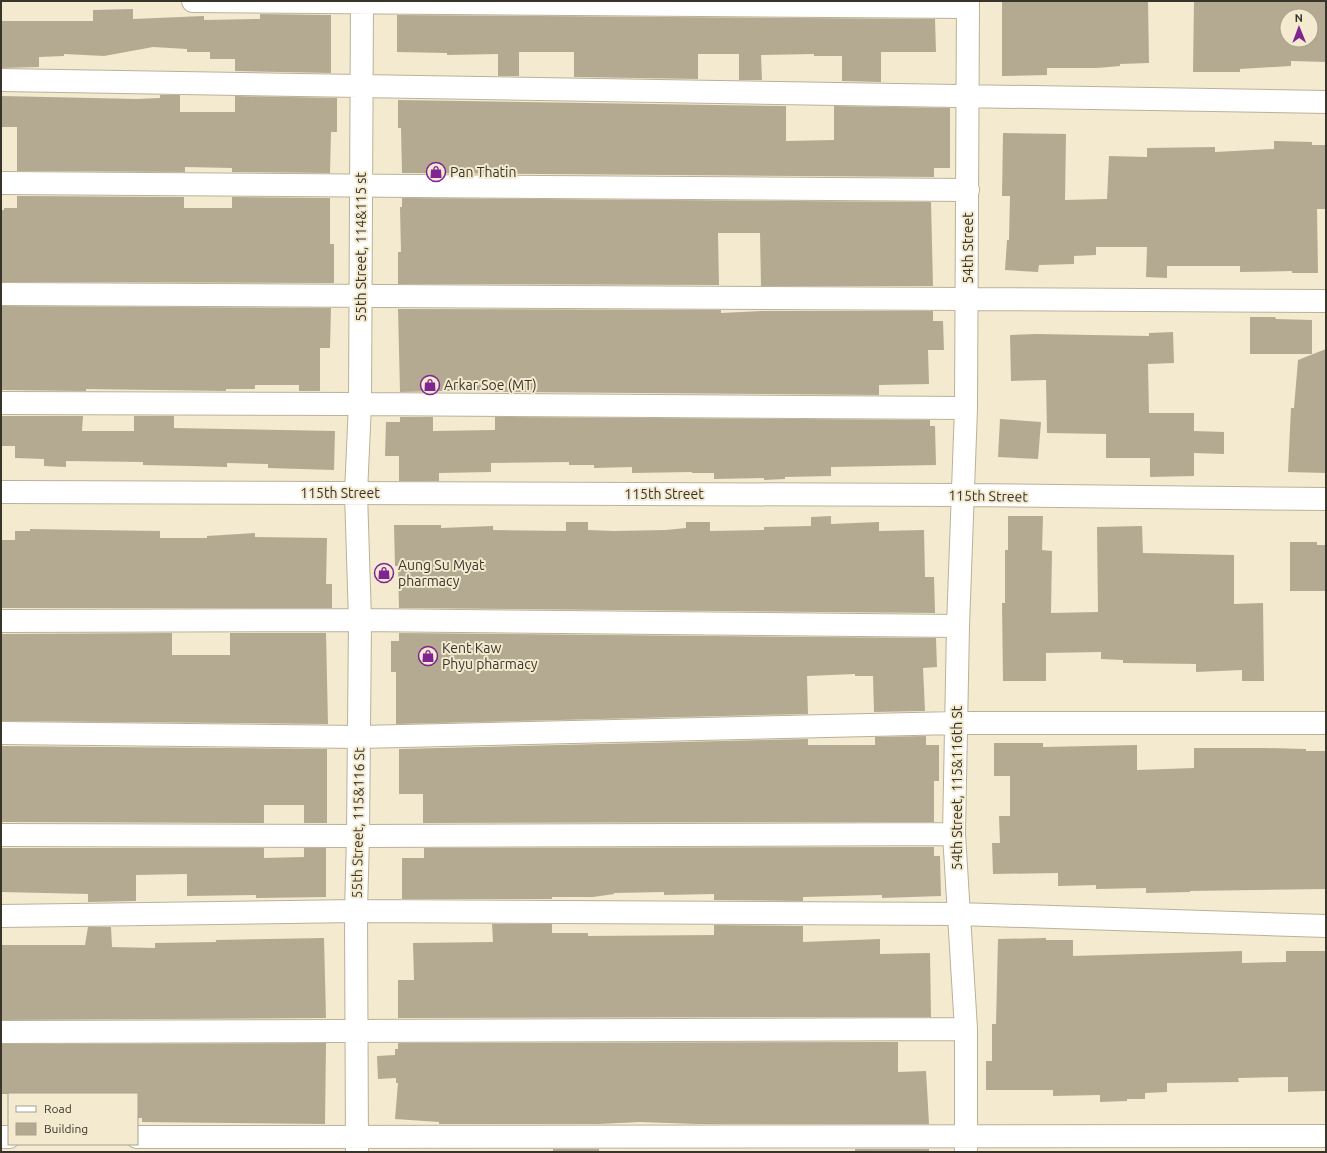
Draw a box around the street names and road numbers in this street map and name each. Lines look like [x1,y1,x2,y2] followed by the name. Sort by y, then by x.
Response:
[353,172,369,322] street label: 55th Street, 114&115 st
[960,212,976,284] street label: 54th Street
[300,485,380,501] street label: 115th Street
[624,486,704,502] street label: 115th Street
[948,487,1028,505] street label: 115th Street
[949,705,965,870] street label: 54th Street, 115&116th St
[349,747,367,899] street label: 55th Street, 115&116 St

